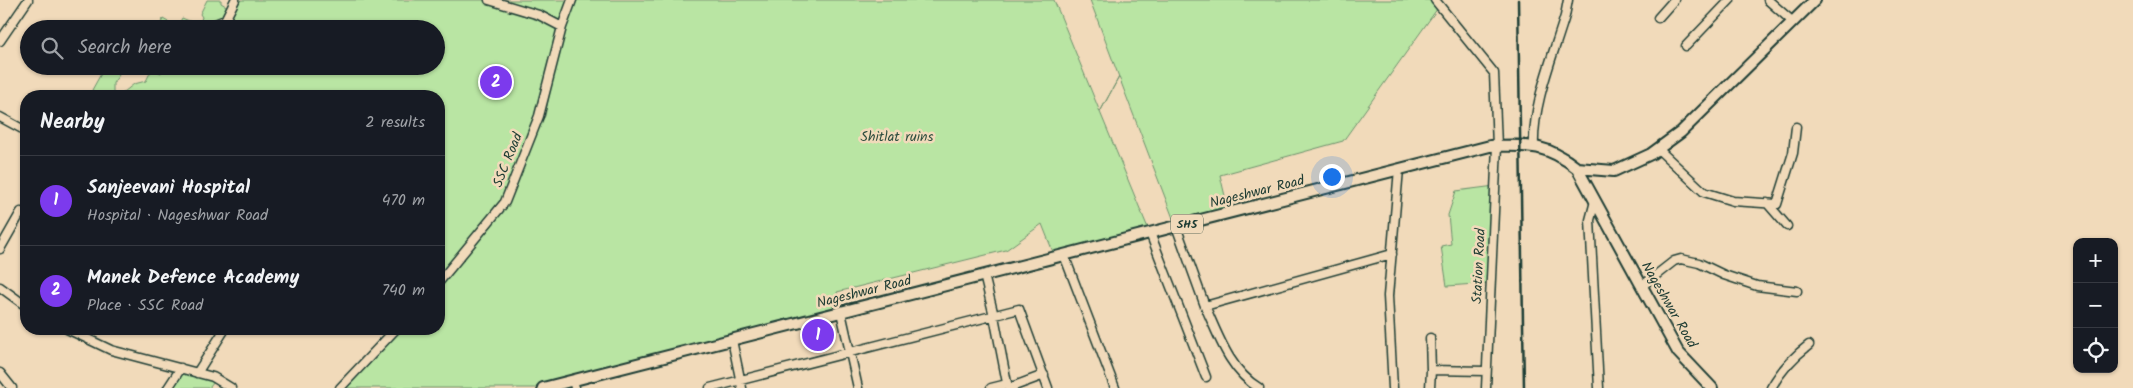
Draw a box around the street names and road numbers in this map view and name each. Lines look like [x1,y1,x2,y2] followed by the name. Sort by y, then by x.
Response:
[487,129,529,191] street label: SSC Road
[1207,169,1308,214] street label: Nageshwar Road
[1171,214,1203,233] road number: SH5
[1466,227,1492,304] street label: Station Road
[1635,258,1703,353] street label: Nageshwar Road
[814,269,915,314] street label: Nageshwar Road

